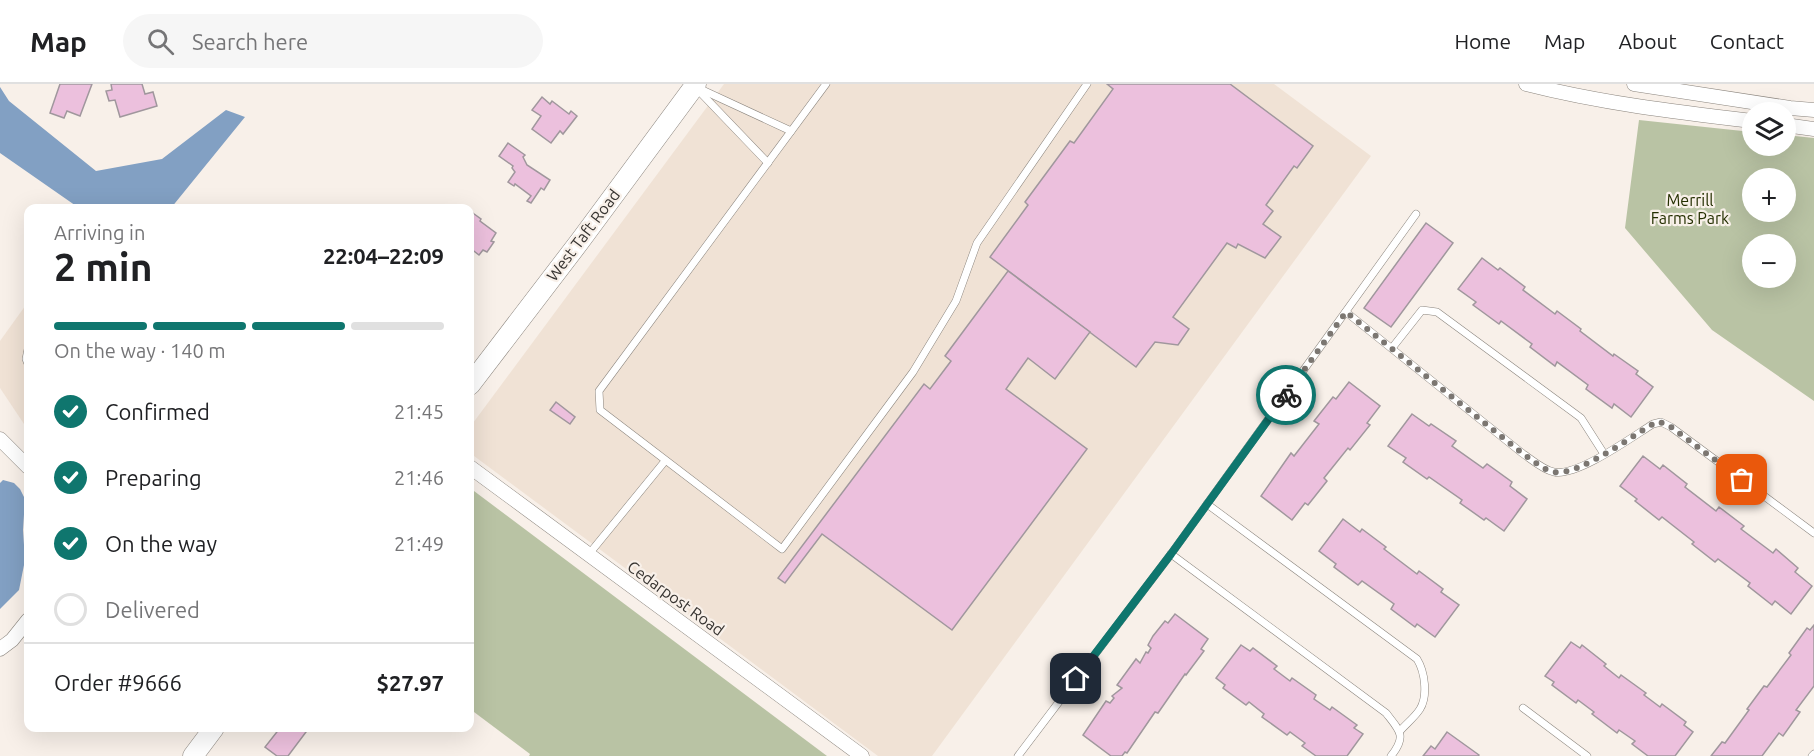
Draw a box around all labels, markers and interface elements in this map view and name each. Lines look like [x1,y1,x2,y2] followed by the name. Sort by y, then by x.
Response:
[123,14,543,68] search box
[144,25,177,58] icon: search
[30,26,87,57] text: Map
[192,29,308,54] text: Search here
[1454,29,1511,53] text: Home
[1544,29,1585,53] text: Map
[1618,29,1677,53] text: About
[1710,29,1784,53] text: Contact
[1742,102,1796,288] map controls
[1742,102,1796,156] button: layers
[1742,168,1796,222] button: +
[543,186,623,284] street label: West Taft Road
[1651,191,1729,227] park label: Merrill Farms Park
[54,221,145,244] text: Arriving in
[1742,234,1796,288] button: −
[323,243,444,268] text: 22:04–22:09
[54,245,153,288] text: 2 min
[54,339,226,362] text: On the way · 140 m
[1256,365,1316,425] courier
[1270,379,1303,412] icon: bike
[54,395,87,428] icon: check
[105,399,210,424] text: Confirmed
[394,400,444,423] text: 21:45
[1716,454,1767,505] pin
[54,461,87,494] icon: check
[1725,463,1758,496] icon: bag
[105,465,202,490] text: Preparing
[394,466,444,489] text: 21:46
[54,527,87,560] icon: check
[105,531,217,556] text: On the way
[394,532,444,555] text: 21:49
[624,557,728,639] street label: Cedarpost Road
[105,597,200,622] text: Delivered
[1050,653,1101,704] pin
[1059,662,1092,695] icon: home
[54,670,182,695] text: Order #9666
[377,670,444,695] text: $27.97

